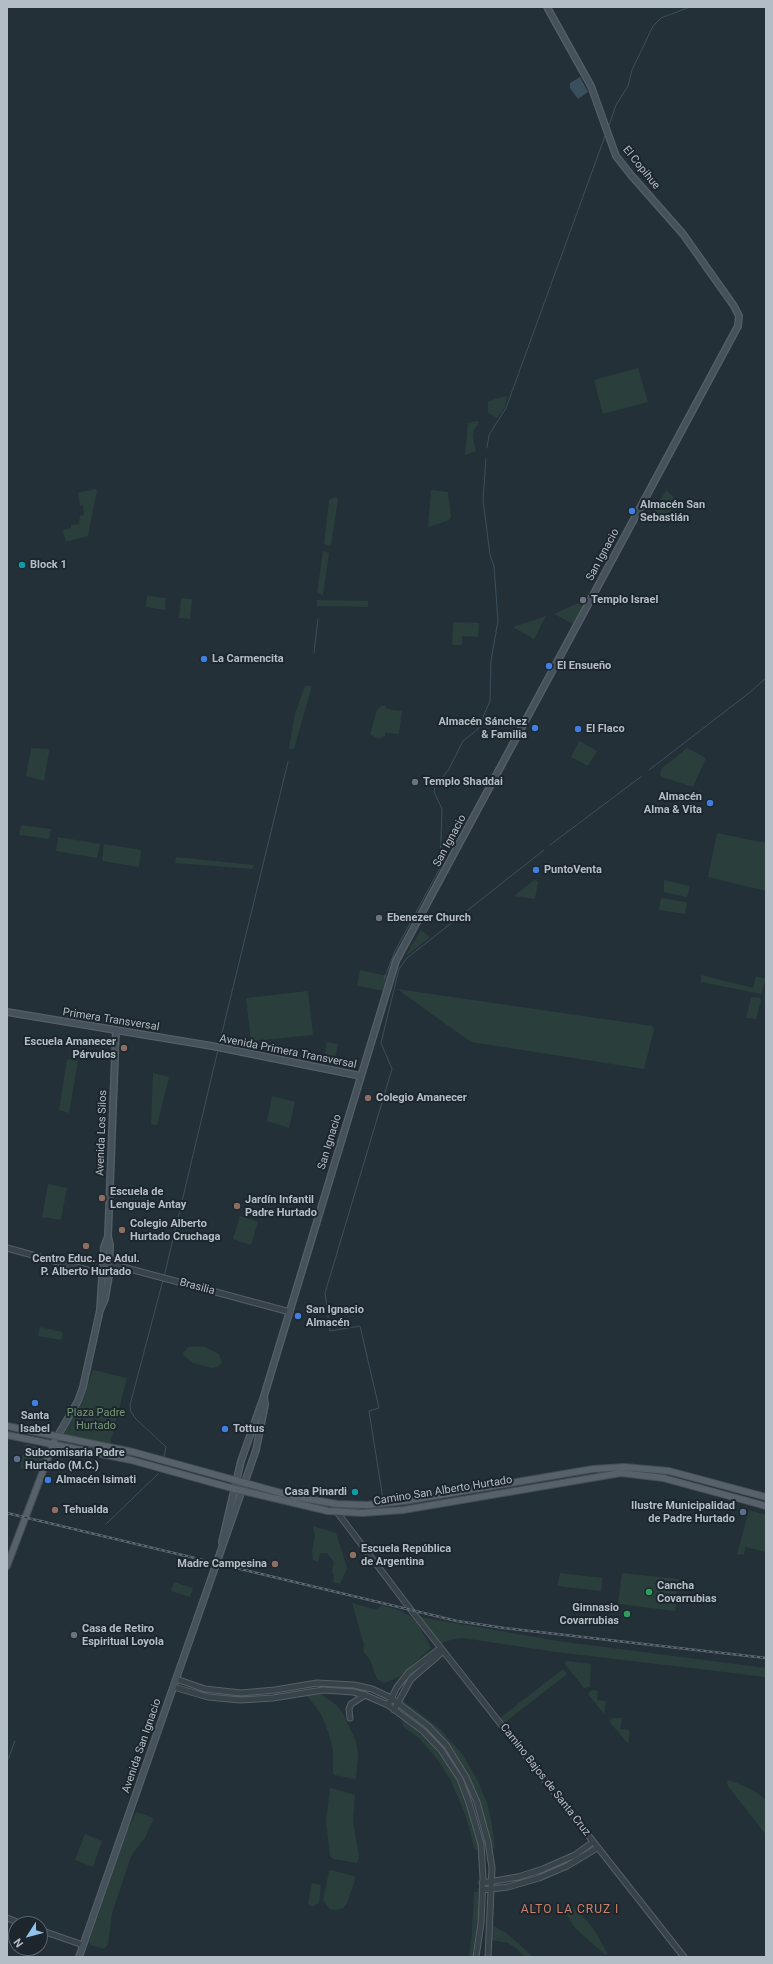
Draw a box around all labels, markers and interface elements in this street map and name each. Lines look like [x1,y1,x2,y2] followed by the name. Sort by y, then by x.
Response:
[620,144,662,192] street label: El Copihue
[640,498,705,524] place label: Almacén San Sebastián
[627,506,637,516] marker: Almacén San Sebastián
[584,527,622,583] street label: San Ignacio
[30,558,67,572] place label: Block 1
[17,560,27,570] marker: Block 1
[591,593,658,607] place label: Templo Israel
[578,595,588,605] marker: Templo Israel
[212,652,284,666] place label: La Carmencita
[199,654,209,664] marker: La Carmencita
[557,659,611,673] place label: El Ensueño
[544,661,554,671] marker: El Ensueño
[438,715,527,741] place label: Almacén Sánchez & Familia
[586,722,625,736] place label: El Flaco
[530,723,540,733] marker: Almacén Sánchez & Familia
[573,724,583,734] marker: El Flaco
[423,775,503,789] place label: Templo Shaddai
[410,777,420,787] marker: Templo Shaddai
[644,790,702,816] place label: Almacén Alma & Vita
[705,798,715,808] marker: Almacén Alma & Vita
[431,813,469,869] street label: San Ignacio
[544,863,602,877] place label: PuntoVenta
[531,865,541,875] marker: PuntoVenta
[387,911,471,925] place label: Ebenezer Church
[374,913,384,923] marker: Ebenezer Church
[62,1006,160,1034] street label: Primera Transversal
[218,1032,358,1072] street label: Avenida Primera Transversal
[24,1035,116,1061] place label: Escuela Amanecer Párvulos
[119,1043,129,1053] marker: Escuela Amanecer Párvulos
[94,1090,110,1176] street label: Avenida Los Silos
[376,1091,467,1105] place label: Colegio Amanecer
[363,1093,373,1103] marker: Colegio Amanecer
[315,1113,345,1171] street label: San Ignacio
[110,1185,186,1211] place label: Escuela de Lenguaje Antay
[97,1193,107,1203] marker: Escuela de Lenguaje Antay
[245,1193,317,1219] place label: Jardín Infantil Padre Hurtado
[232,1201,242,1211] marker: Jardín Infantil Padre Hurtado
[130,1217,220,1243] place label: Colegio Alberto Hurtado Cruchaga
[117,1225,127,1235] marker: Colegio Alberto Hurtado Cruchaga
[81,1241,91,1251] marker: Centro Educ. De Adul. P. Alberto Hurtado
[32,1252,140,1278] place label: Centro Educ. De Adul. P. Alberto Hurtado
[178,1276,216,1298] street label: Brasilia
[306,1303,364,1329] place label: San Ignacio Almacén
[293,1311,303,1321] marker: San Ignacio Almacén
[30,1398,40,1408] marker: Santa Isabel
[67,1406,125,1432] park label: Plaza Padre Hurtado
[20,1409,50,1435] place label: Santa Isabel
[233,1422,264,1436] place label: Tottus
[220,1424,230,1434] marker: Tottus
[25,1446,125,1472] place label: Subcomisaria Padre Hurtado (M.C.)
[12,1454,22,1464] marker: Subcomisaria Padre Hurtado (M.C.)
[56,1473,136,1487] place label: Almacén Isimati
[373,1474,513,1508] street label: Camino San Alberto Hurtado
[43,1475,53,1485] marker: Almacén Isimati
[285,1485,347,1499] place label: Casa Pinardi
[350,1487,360,1497] marker: Casa Pinardi
[631,1499,735,1525] place label: Ilustre Municipalidad de Padre Hurtado
[63,1503,108,1517] place label: Tehualda
[50,1505,60,1515] marker: Tehualda
[738,1507,748,1517] marker: Ilustre Municipalidad de Padre Hurtado
[361,1542,451,1568] place label: Escuela República de Argentina
[348,1550,358,1560] marker: Escuela República de Argentina
[177,1557,267,1571] place label: Madre Campesina
[270,1559,280,1569] marker: Madre Campesina
[657,1579,717,1605] place label: Cancha Covarrubias
[644,1587,654,1597] marker: Cancha Covarrubias
[559,1601,619,1627] place label: Gimnasio Covarrubias
[622,1609,632,1619] marker: Gimnasio Covarrubias
[82,1622,164,1648] place label: Casa de Retiro Espiritual Loyola
[69,1630,79,1640] marker: Casa de Retiro Espiritual Loyola
[120,1697,164,1795] street label: Avenida San Ignacio
[497,1721,593,1839] street label: Camino Bajos de Santa Cruz
[521,1903,619,1917] district label: ALTO LA CRUZ I
[8,1916,48,1956] north arrow
[11,1936,26,1950] text: N

